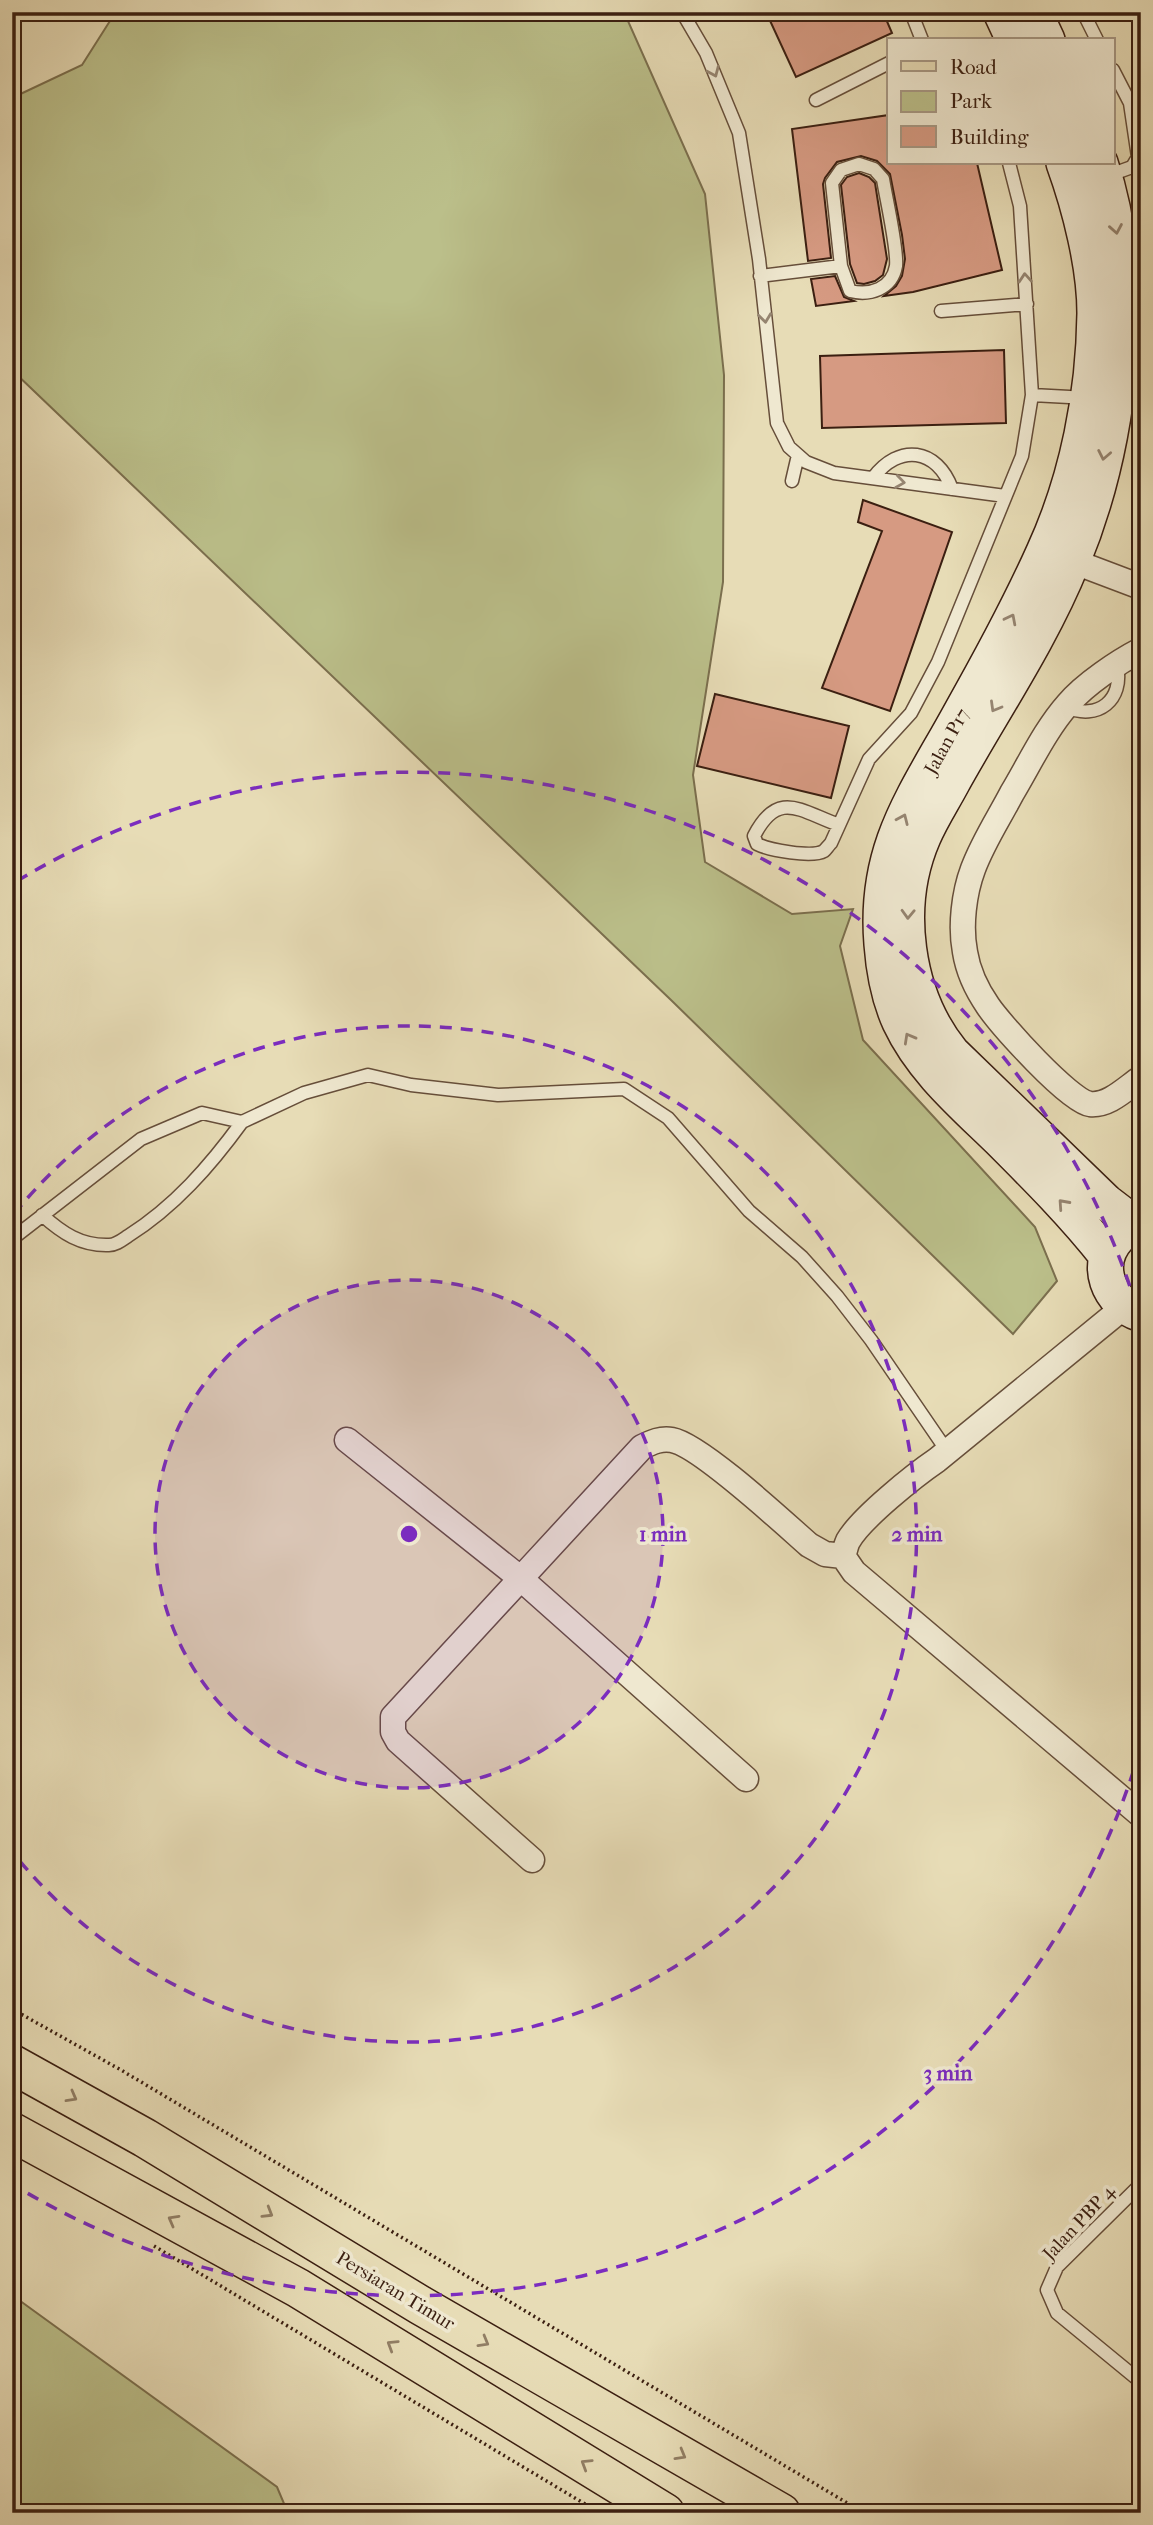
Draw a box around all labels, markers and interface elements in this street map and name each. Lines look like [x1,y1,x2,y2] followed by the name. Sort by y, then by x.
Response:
[887,38,1114,164] legend
[950,55,997,79] text: Road
[706,66,720,78] one-way arrow
[950,89,992,113] text: Park
[950,125,1029,149] text: Building
[1107,223,1122,235] one-way arrow
[1018,272,1033,283] one-way arrow
[757,312,772,324] one-way arrow
[1097,449,1112,461] one-way arrow
[894,474,906,489] one-way arrow
[1003,614,1017,626] one-way arrow
[990,699,1003,712] one-way arrow
[919,705,974,780] street label: Jalan P17
[895,814,909,826] one-way arrow
[901,908,916,919] one-way arrow
[904,1032,917,1045] one-way arrow
[1059,1199,1071,1212] one-way arrow
[397,1522,421,1546] centre of rings
[639,1522,688,1546] text: 1 min
[891,1522,943,1546] text: 2 min
[924,2061,973,2085] text: 3 min
[64,2089,77,2102] one-way arrow
[1037,2180,1120,2266] street label: Jalan PBP 4
[260,2204,273,2217] one-way arrow
[168,2215,181,2228] one-way arrow
[332,2247,460,2335] street label: Persiaran Timur
[477,2334,489,2347] one-way arrow
[386,2341,399,2354] one-way arrow
[674,2447,687,2460] one-way arrow
[580,2460,593,2473] one-way arrow

